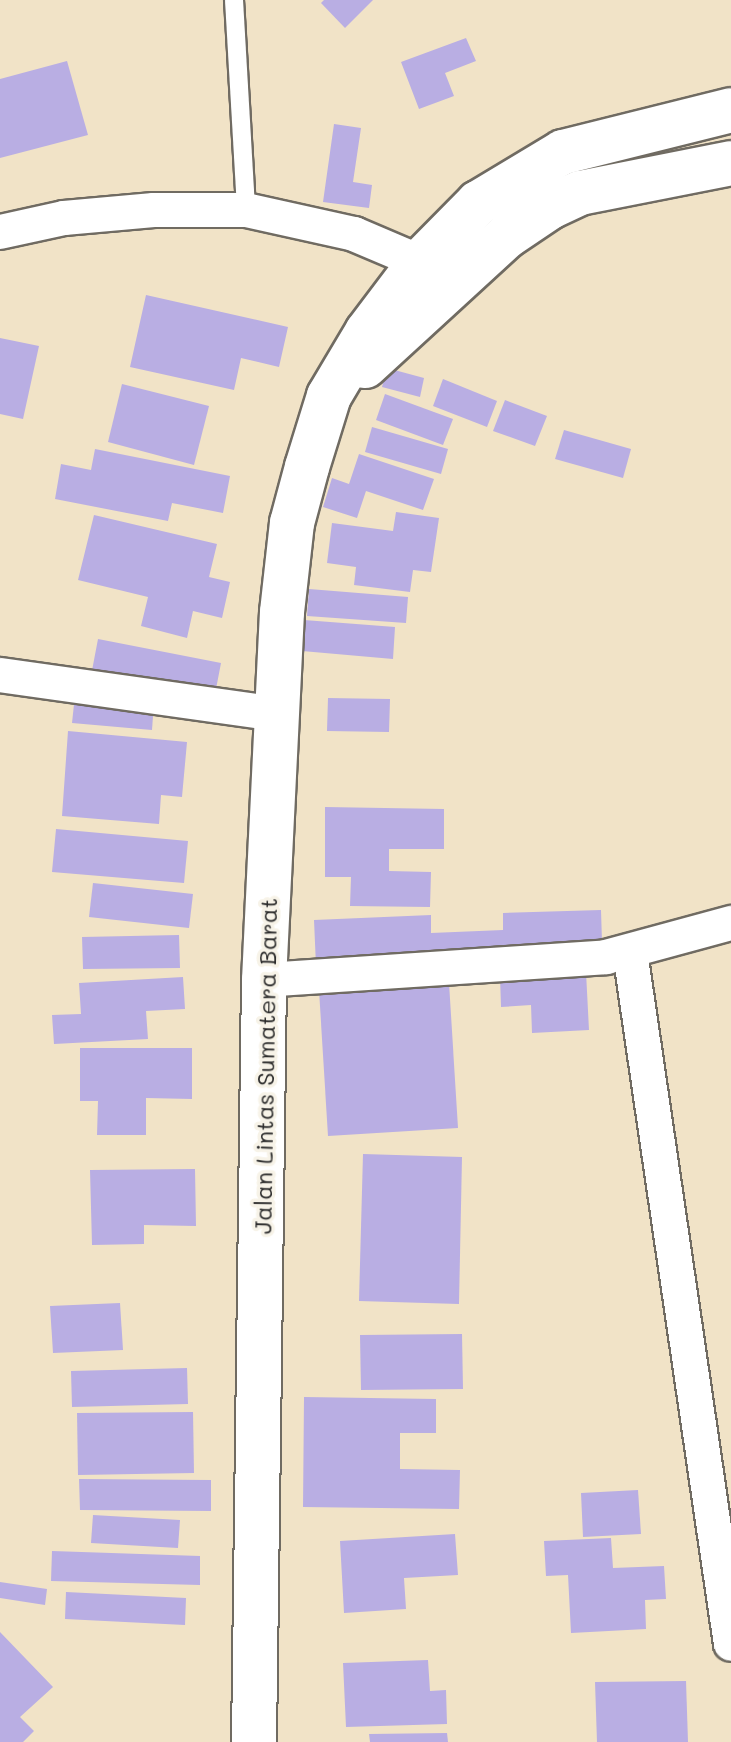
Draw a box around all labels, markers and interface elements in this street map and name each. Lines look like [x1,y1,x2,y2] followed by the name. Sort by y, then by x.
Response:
[248,898,282,1234] street label: Jalan Lintas Sumatera Barat

